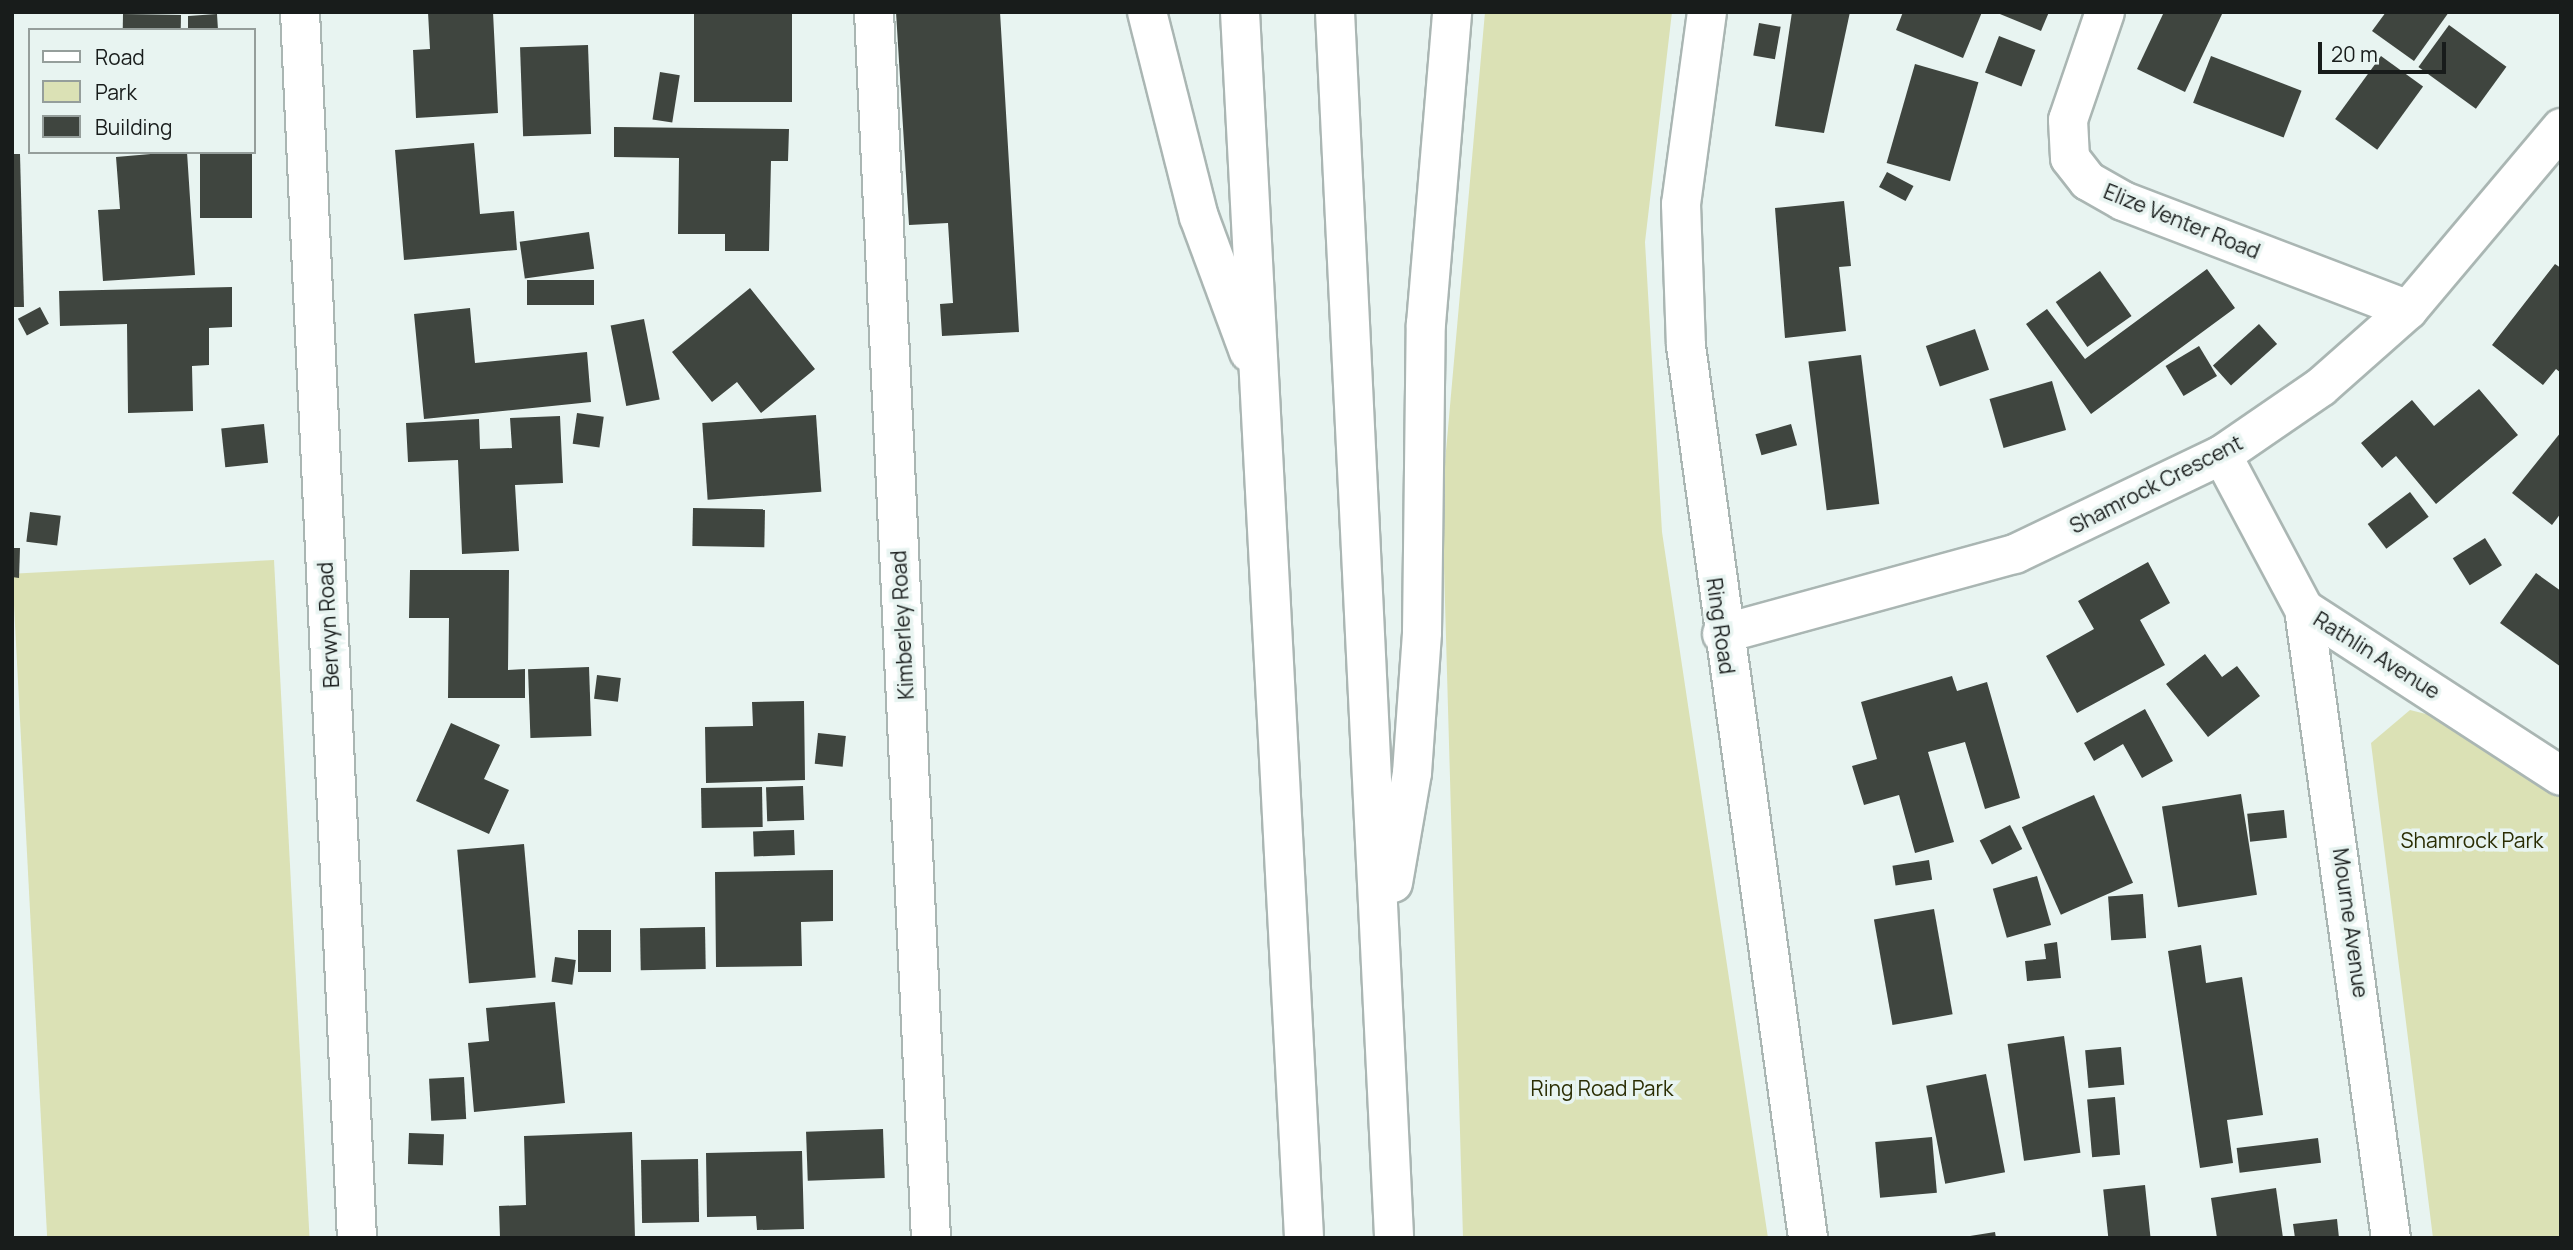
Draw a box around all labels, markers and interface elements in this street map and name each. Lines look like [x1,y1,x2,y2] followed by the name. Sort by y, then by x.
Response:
[28,28,256,154] legend
[2321,28,2449,72] scale bar
[2331,40,2378,68] text: 20 m
[95,43,145,71] text: Road
[95,78,137,106] text: Park
[95,113,172,141] text: Building
[2100,178,2264,264] street label: Elize Venter Road
[2065,429,2247,539] street label: Shamrock Crescent
[886,550,918,700] street label: Kimberley Road
[312,561,344,689] street label: Berwyn Road
[1702,576,1740,676] street label: Ring Road
[2309,606,2445,704] street label: Rathlin Avenue
[2401,827,2543,853] park label: Shamrock Park
[2328,847,2374,999] street label: Mourne Avenue
[1530,1075,1674,1101] park label: Ring Road Park

